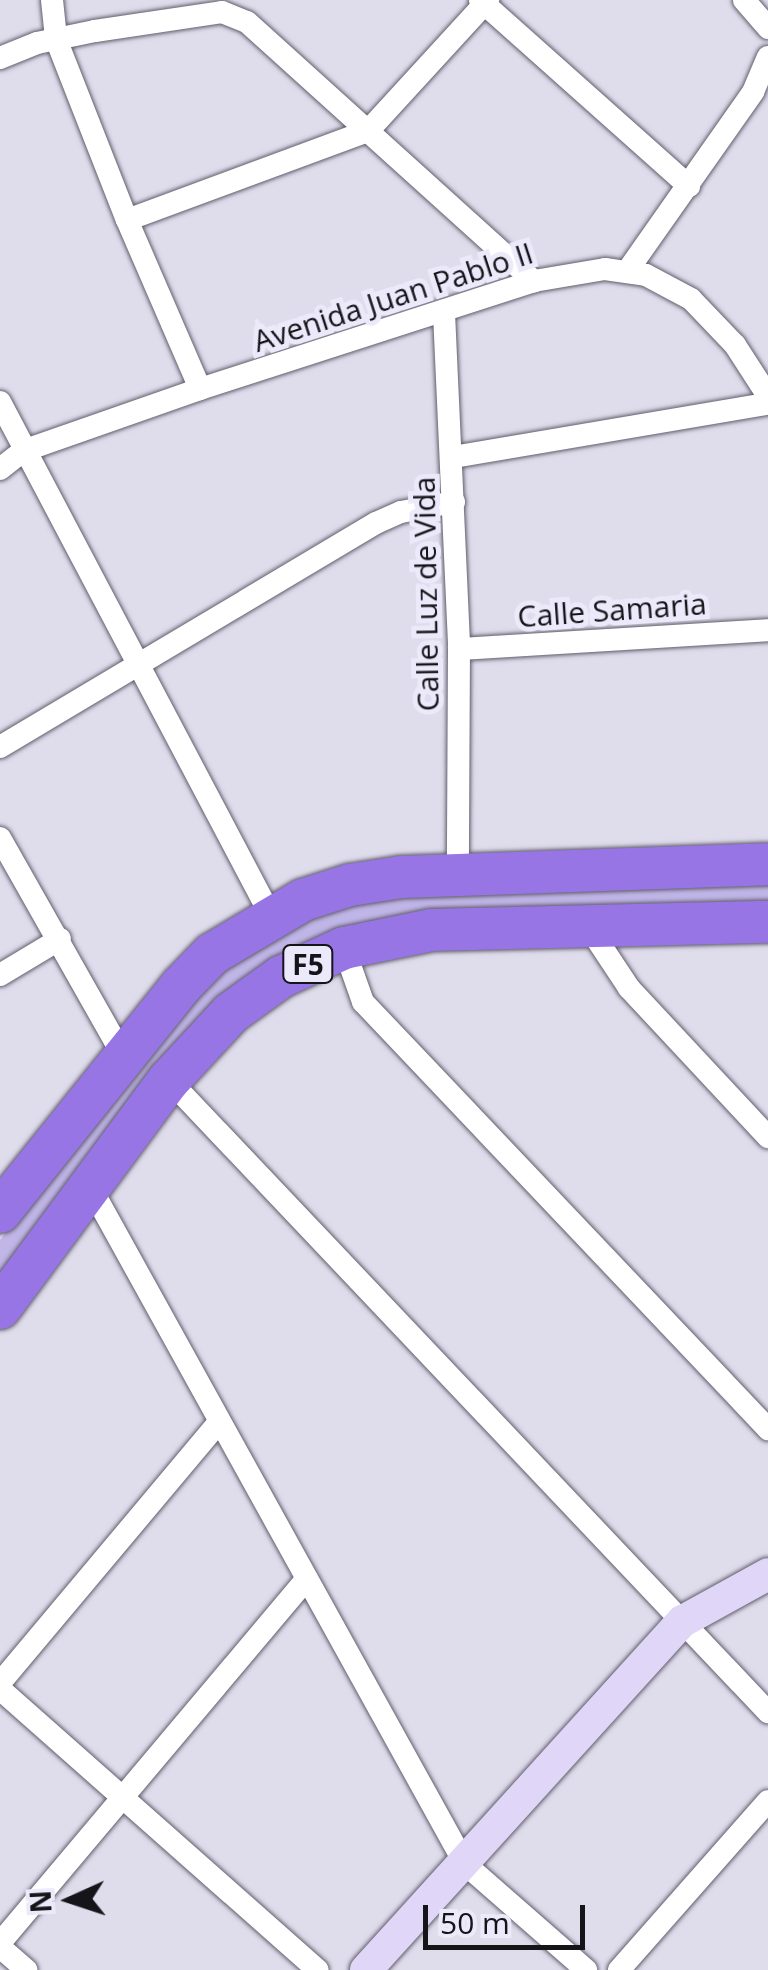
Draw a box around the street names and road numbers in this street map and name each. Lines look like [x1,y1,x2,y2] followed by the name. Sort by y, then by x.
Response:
[249,235,537,359] street label: Avenida Juan Pablo II
[406,476,446,712] street label: Calle Luz de Vida
[516,585,708,635] street label: Calle Samaria
[280,941,336,987] road number: F5

